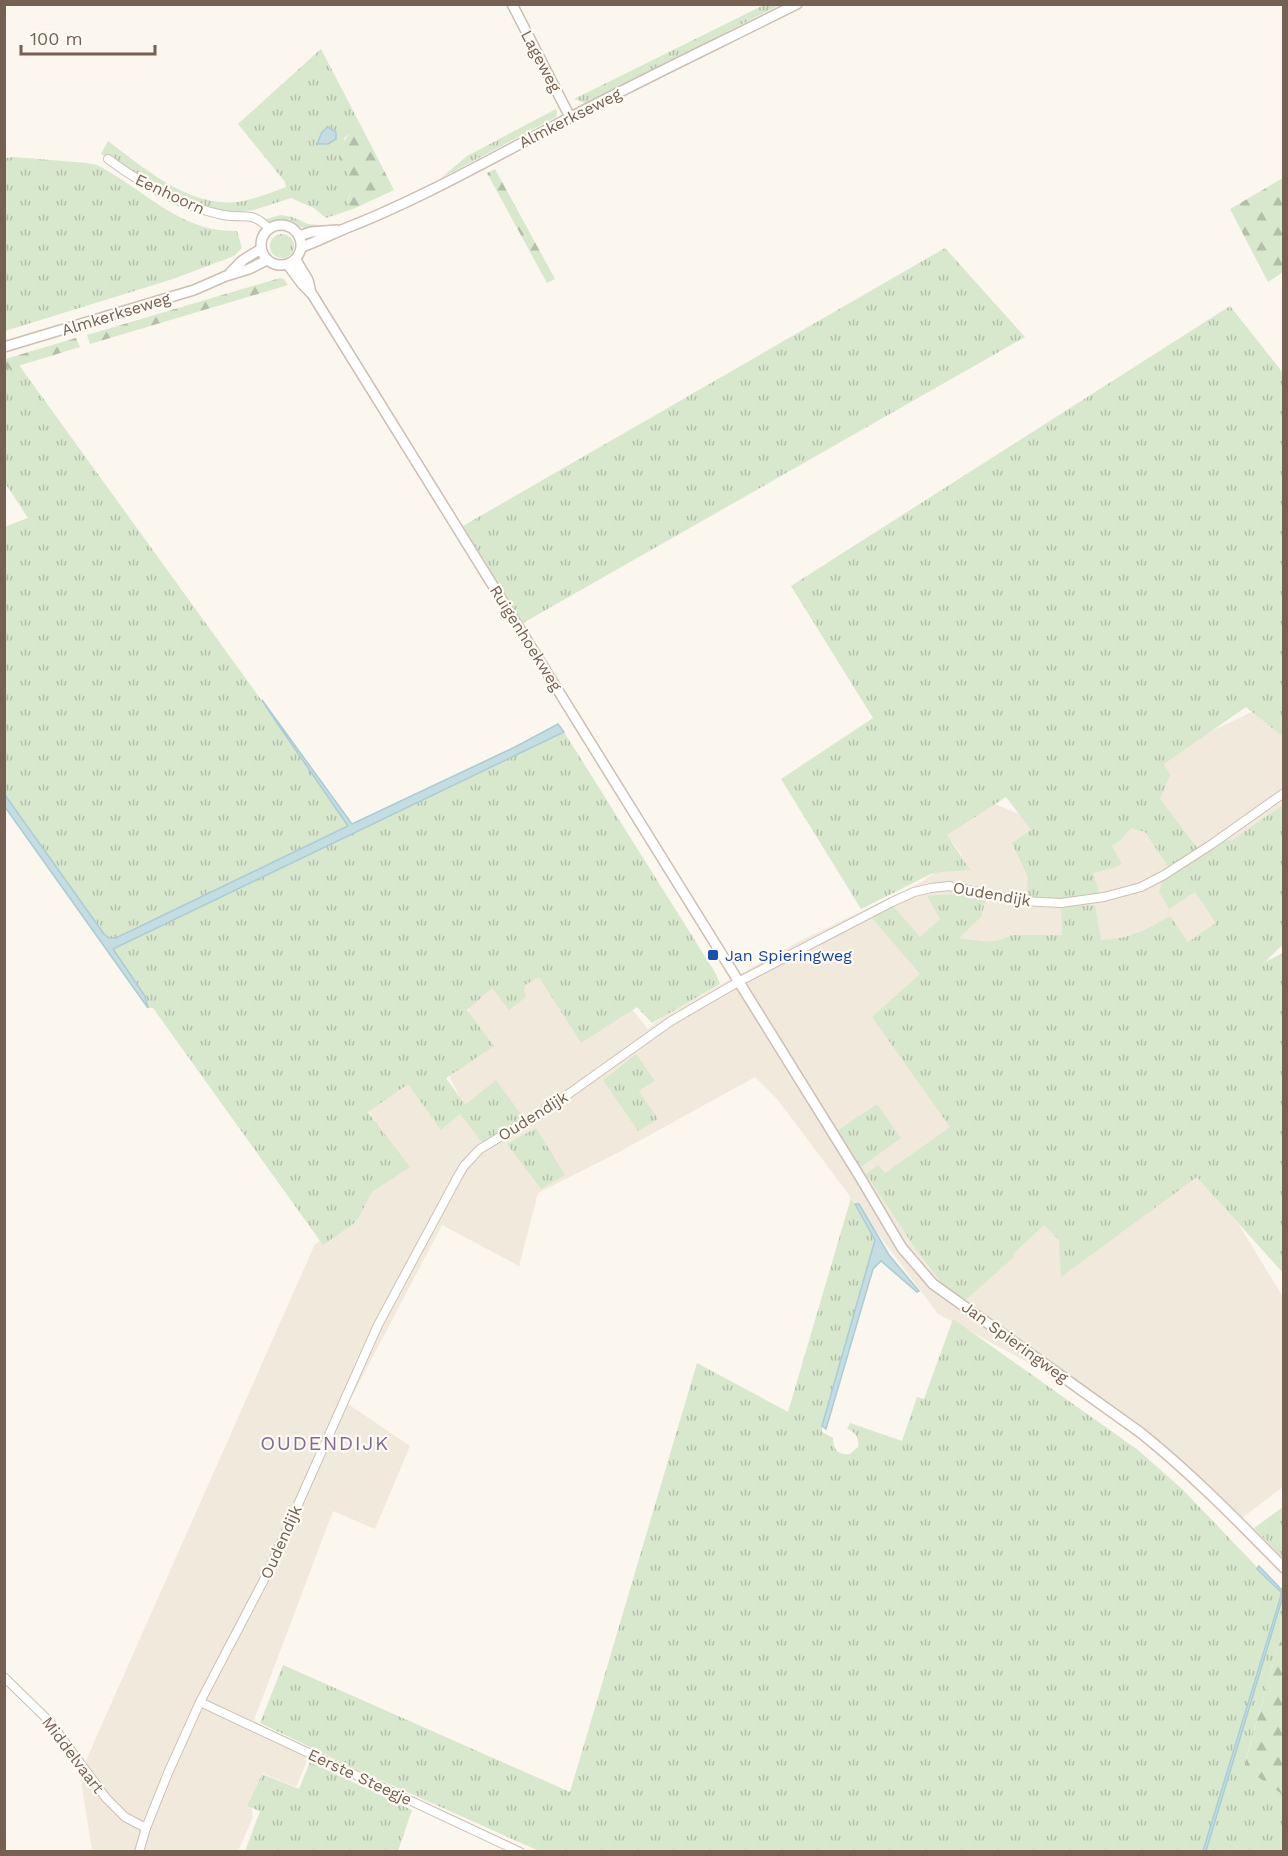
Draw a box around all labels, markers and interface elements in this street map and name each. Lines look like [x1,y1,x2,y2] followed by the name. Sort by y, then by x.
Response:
[21,18,154,56] scale bar
[517,27,565,95] street label: Lageweg
[30,28,83,49] text: 100 m
[516,84,625,152] street label: Almkerkseweg
[132,170,208,218] street label: Eenhoorn
[59,288,173,340] street label: Almkerkseweg
[486,582,566,695] street label: Ruigenhoekweg
[952,878,1032,910] street label: Oudendijk
[725,946,852,965] place label: Jan Spieringweg
[706,948,720,962] marker: Jan Spieringweg
[495,1087,571,1145] street label: Oudendijk
[958,1297,1072,1387] street label: Jan Spieringweg
[260,1431,390,1455] district label: OUDENDIJK
[256,1502,306,1582] street label: Oudendijk
[38,1713,108,1797] street label: Middelvaart
[305,1745,415,1809] street label: Eerste Steegje

